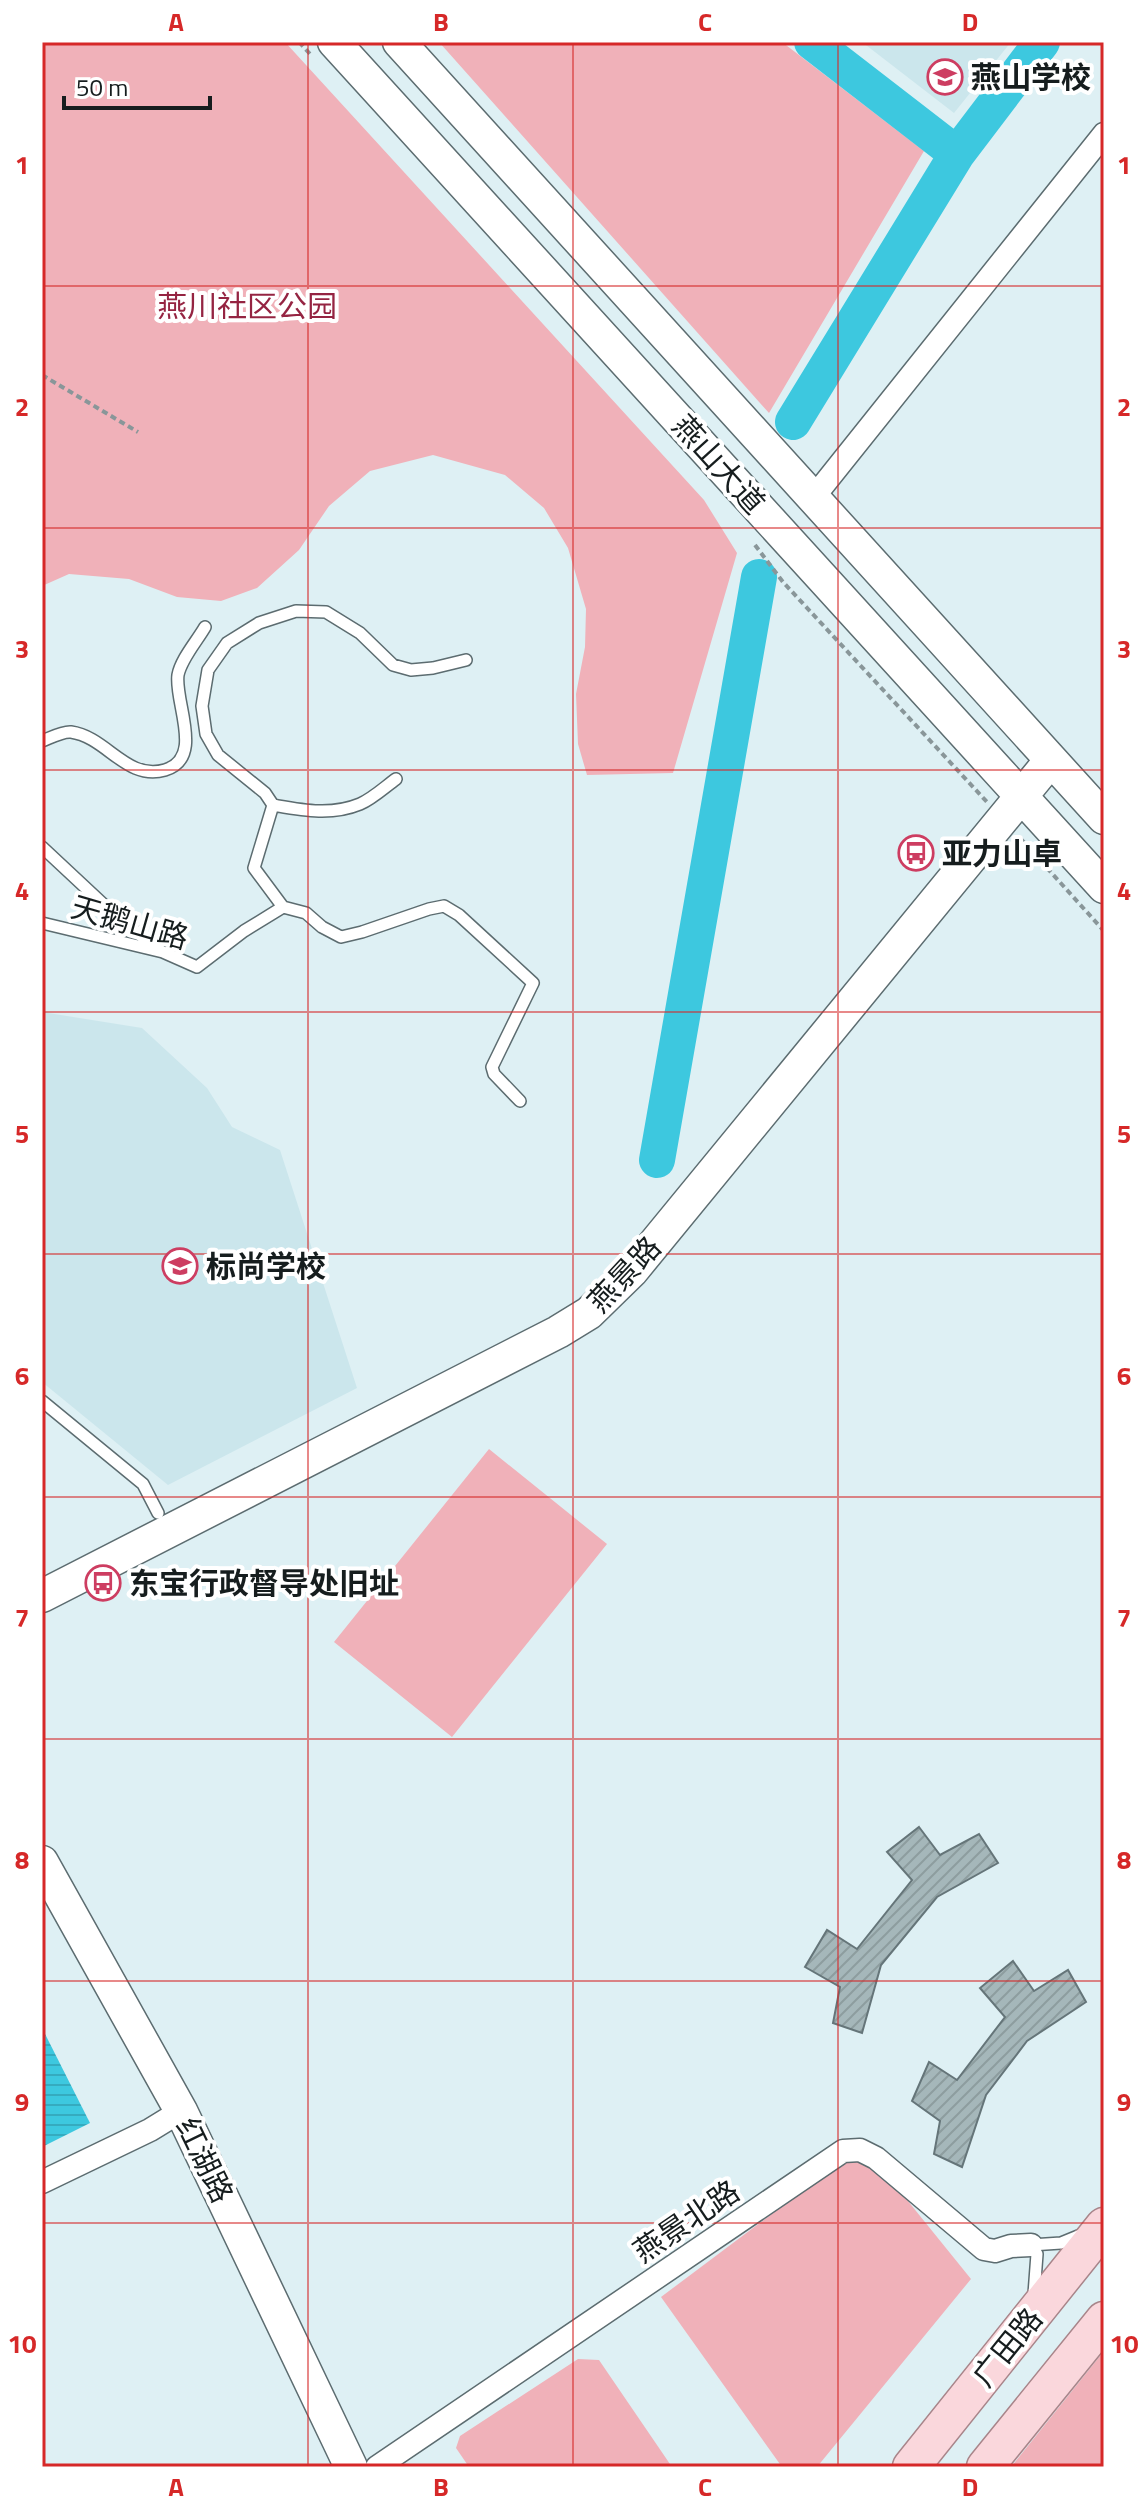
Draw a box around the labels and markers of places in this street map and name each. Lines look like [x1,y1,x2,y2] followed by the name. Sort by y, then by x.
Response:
[971,54,1091,100] place label: 燕山学校
[926,58,964,96] school or university icon: 燕山学校
[942,830,1062,876] place label: 亚力山卓
[897,834,935,872] bus stop icon: 亚力山卓
[206,1243,326,1289] place label: 标尚学校
[161,1247,199,1285] school or university icon: 标尚学校
[129,1560,399,1606] place label: 东宝行政督导处旧址
[84,1564,122,1602] bus stop icon: 东宝行政督导处旧址

